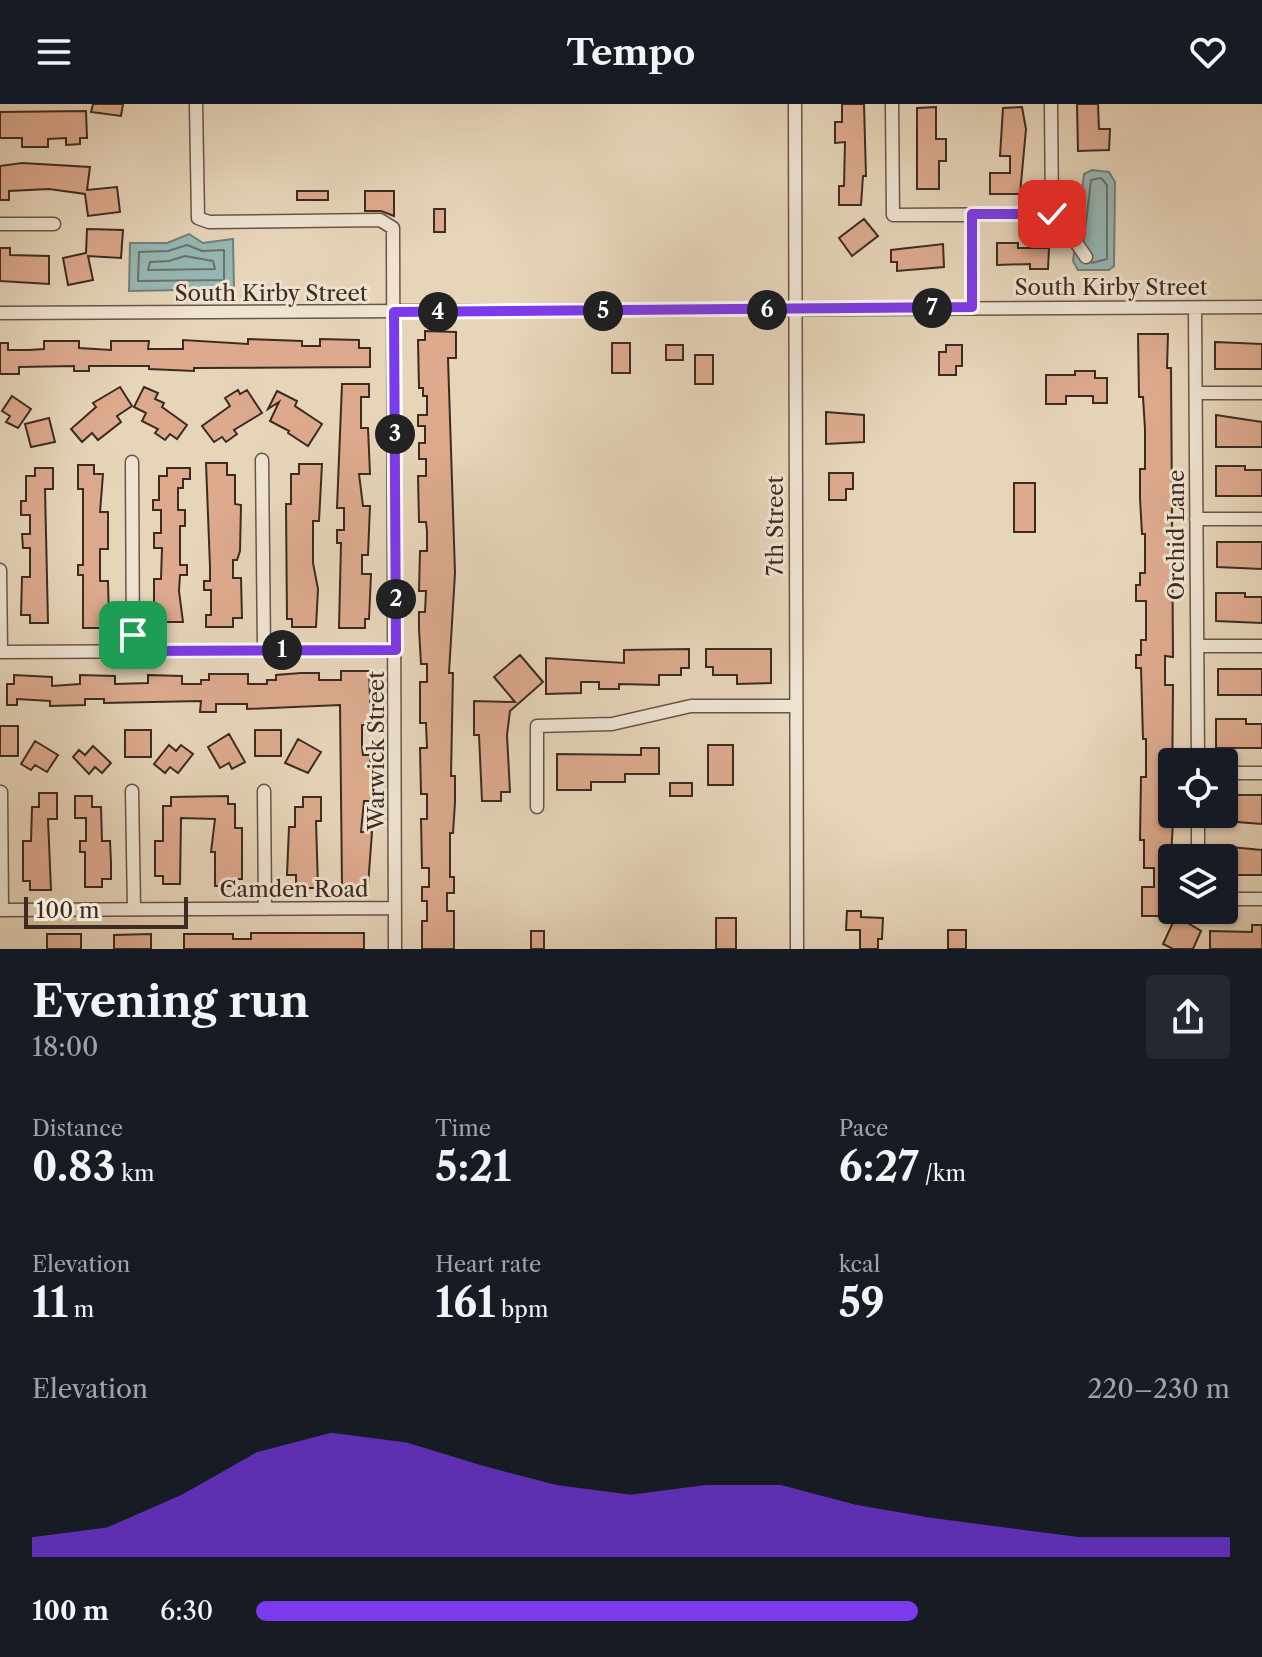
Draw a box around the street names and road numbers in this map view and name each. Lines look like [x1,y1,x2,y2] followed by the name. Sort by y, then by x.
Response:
[1014,274,1208,301] street label: South Kirby Street
[174,280,368,307] street label: South Kirby Street
[1163,470,1190,600] street label: Orchid Lane
[762,475,789,576] street label: 7th Street
[363,671,390,832] street label: Warwick Street
[220,876,368,903] street label: Camden Road

